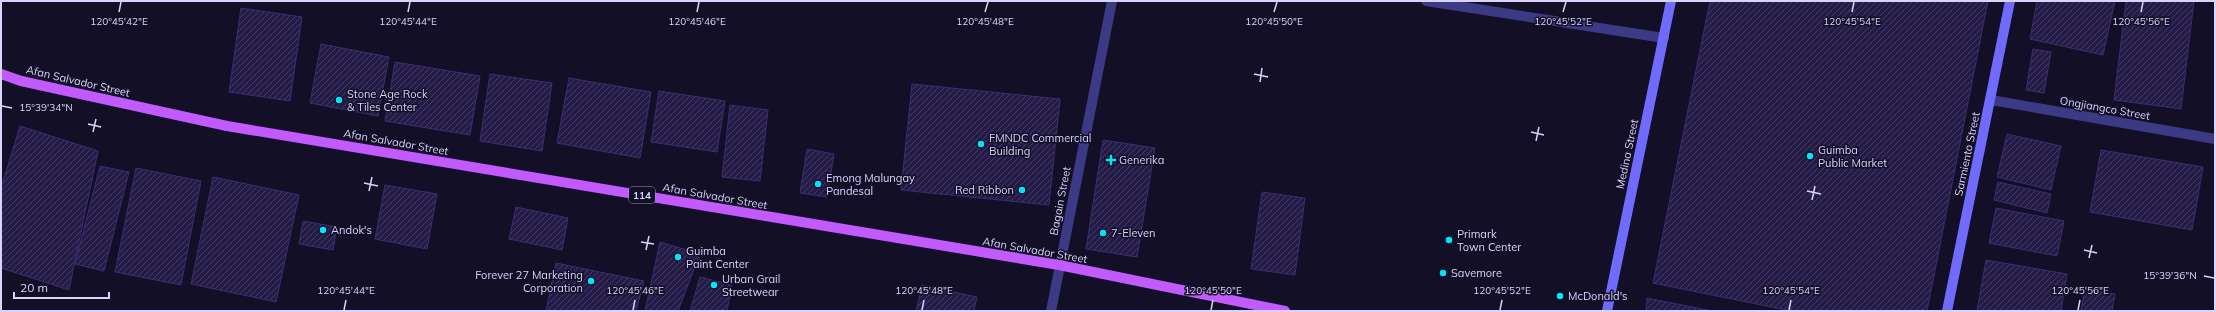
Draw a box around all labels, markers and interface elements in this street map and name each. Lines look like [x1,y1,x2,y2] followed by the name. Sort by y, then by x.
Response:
[90,15,148,28] text: 120°45'42"E
[379,15,437,28] text: 120°45'44"E
[668,15,726,28] text: 120°45'46"E
[956,15,1014,28] text: 120°45'48"E
[1245,15,1303,28] text: 120°45'50"E
[1534,15,1592,28] text: 120°45'52"E
[1823,15,1881,28] text: 120°45'54"E
[2112,15,2170,28] text: 120°45'56"E
[25,62,131,100] street label: Afan Salvador Street
[347,87,428,114] place label: Stone Age Rock & Tiles Center
[2059,93,2151,123] street label: Ongjiangco Street
[334,95,344,105] marker: Stone Age Rock & Tiles Center
[19,101,73,114] text: 15°39'34"N
[1951,111,1983,197] street label: Sarmiento Street
[1613,118,1641,190] street label: Medina Street
[343,126,450,158] street label: Afan Salvador Street
[989,131,1091,158] place label: FMNDC Commercial Building
[976,139,986,149] marker: FMNDC Commercial Building
[1818,143,1887,170] place label: Guimba Public Market
[1805,151,1815,161] marker: Guimba Public Market
[1119,153,1164,167] place label: Generika
[1106,155,1116,165] marker: Generika
[1046,165,1074,237] street label: Bagain Street
[826,171,915,198] place label: Emong Malungay Pandesal
[813,179,823,189] marker: Emong Malungay Pandesal
[662,180,769,212] street label: Afan Salvador Street
[955,183,1014,197] place label: Red Ribbon
[1017,185,1027,195] marker: Red Ribbon
[629,187,655,203] road number: 114
[331,223,372,237] place label: Andok's
[318,225,328,235] marker: Andok's
[1111,226,1156,240] place label: 7-Eleven
[1457,227,1521,254] place label: Primark Town Center
[1098,228,1108,238] marker: 7-Eleven
[982,234,1089,266] street label: Afan Salvador Street
[1444,235,1454,245] marker: Primark Town Center
[686,244,749,271] place label: Guimba Paint Center
[673,252,683,262] marker: Guimba Paint Center
[1451,266,1502,280] place label: Savemore
[475,268,583,295] place label: Forever 27 Marketing Corporation
[1438,268,1448,278] marker: Savemore
[2143,269,2197,282] text: 15°39'36"N
[722,272,780,299] place label: Urban Grail Streetwear
[14,274,109,300] scale bar
[586,276,596,286] marker: Forever 27 Marketing Corporation
[20,280,48,295] text: 20 m
[709,280,719,290] marker: Urban Grail Streetwear
[317,284,375,297] text: 120°45'44"E
[606,284,664,297] text: 120°45'46"E
[895,284,953,297] text: 120°45'48"E
[1184,284,1242,297] text: 120°45'50"E
[1473,284,1531,297] text: 120°45'52"E
[1762,284,1820,297] text: 120°45'54"E
[2051,284,2109,297] text: 120°45'56"E
[1568,289,1628,303] place label: McDonald's
[1555,291,1565,301] marker: McDonald's

